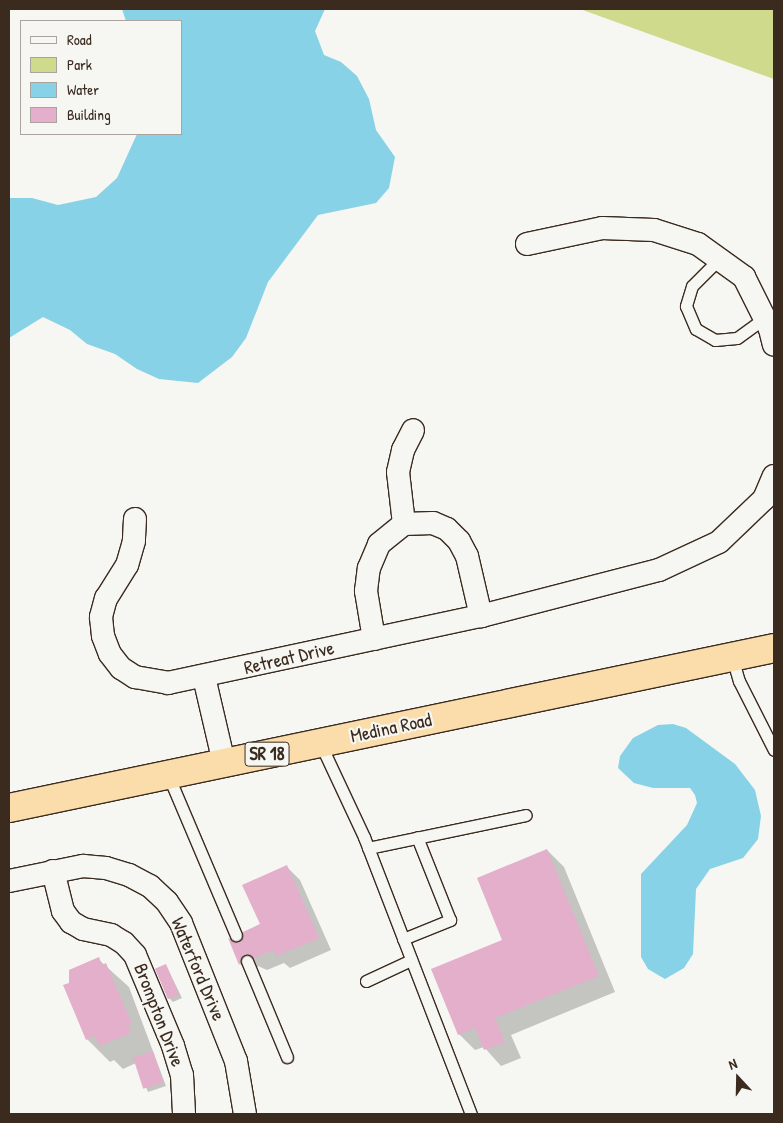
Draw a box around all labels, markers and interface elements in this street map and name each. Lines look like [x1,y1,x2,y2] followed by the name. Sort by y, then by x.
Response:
[20,20,182,135] legend
[67,29,92,50] text: Road
[67,54,92,75] text: Park
[67,79,99,100] text: Water
[67,104,111,125] text: Building
[242,637,336,679] street label: Retreat Drive
[348,708,434,748] street label: Medina Road
[244,739,290,770] road number: SR 18
[166,914,230,1024] street label: Waterford Drive
[129,960,189,1070] street label: Brompton Drive
[713,1053,763,1103] north arrow
[726,1053,739,1074] text: N

